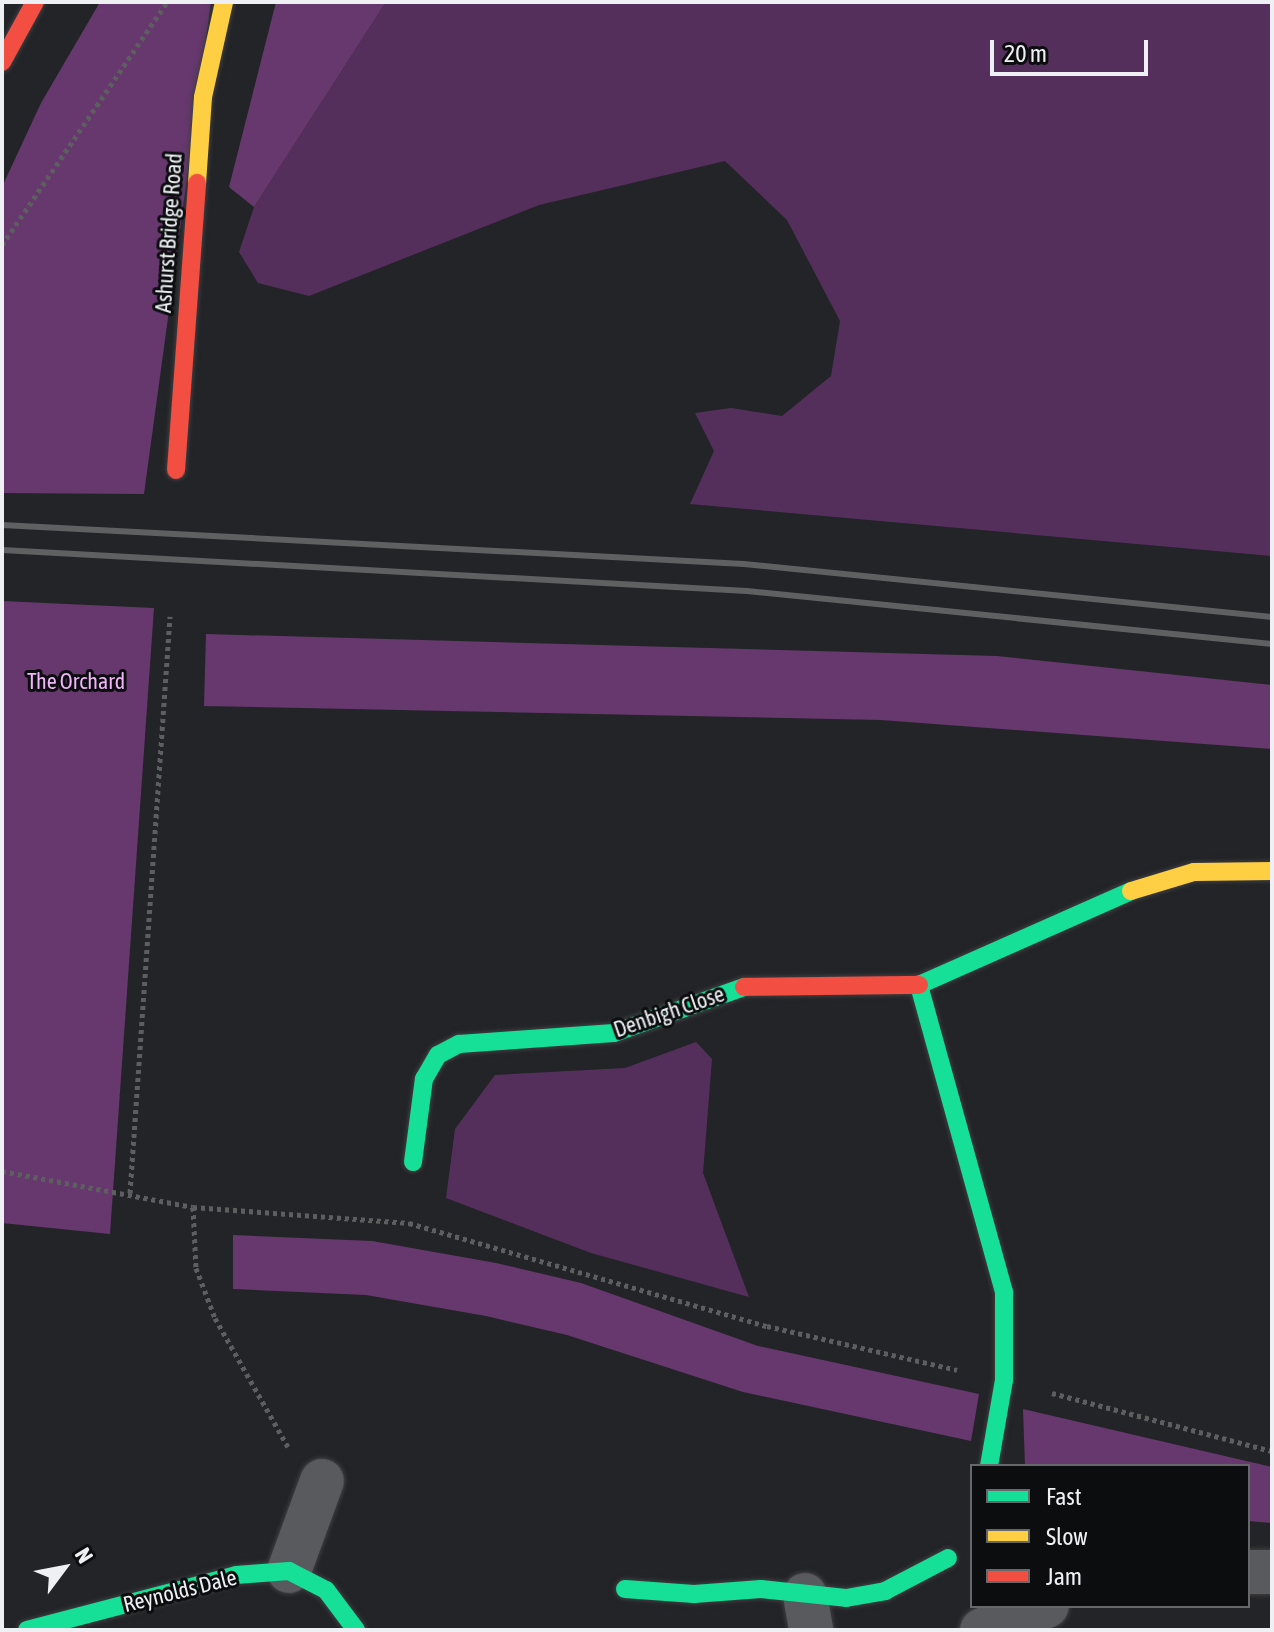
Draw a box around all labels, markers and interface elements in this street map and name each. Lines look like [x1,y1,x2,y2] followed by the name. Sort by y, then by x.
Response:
[994,24,1152,74] scale bar
[1004,40,1047,67] text: 20 m
[150,152,188,314] street label: Ashurst Bridge Road
[27,669,125,695] park label: The Orchard
[610,981,728,1043] street label: Denbigh Close
[970,1464,1250,1608] legend
[1046,1483,1082,1510] text: Fast
[1046,1523,1088,1550] text: Slow
[24,1528,104,1608] north arrow
[70,1543,99,1568] text: N
[1046,1563,1082,1590] text: Jam
[121,1564,239,1618] street label: Reynolds Dale

